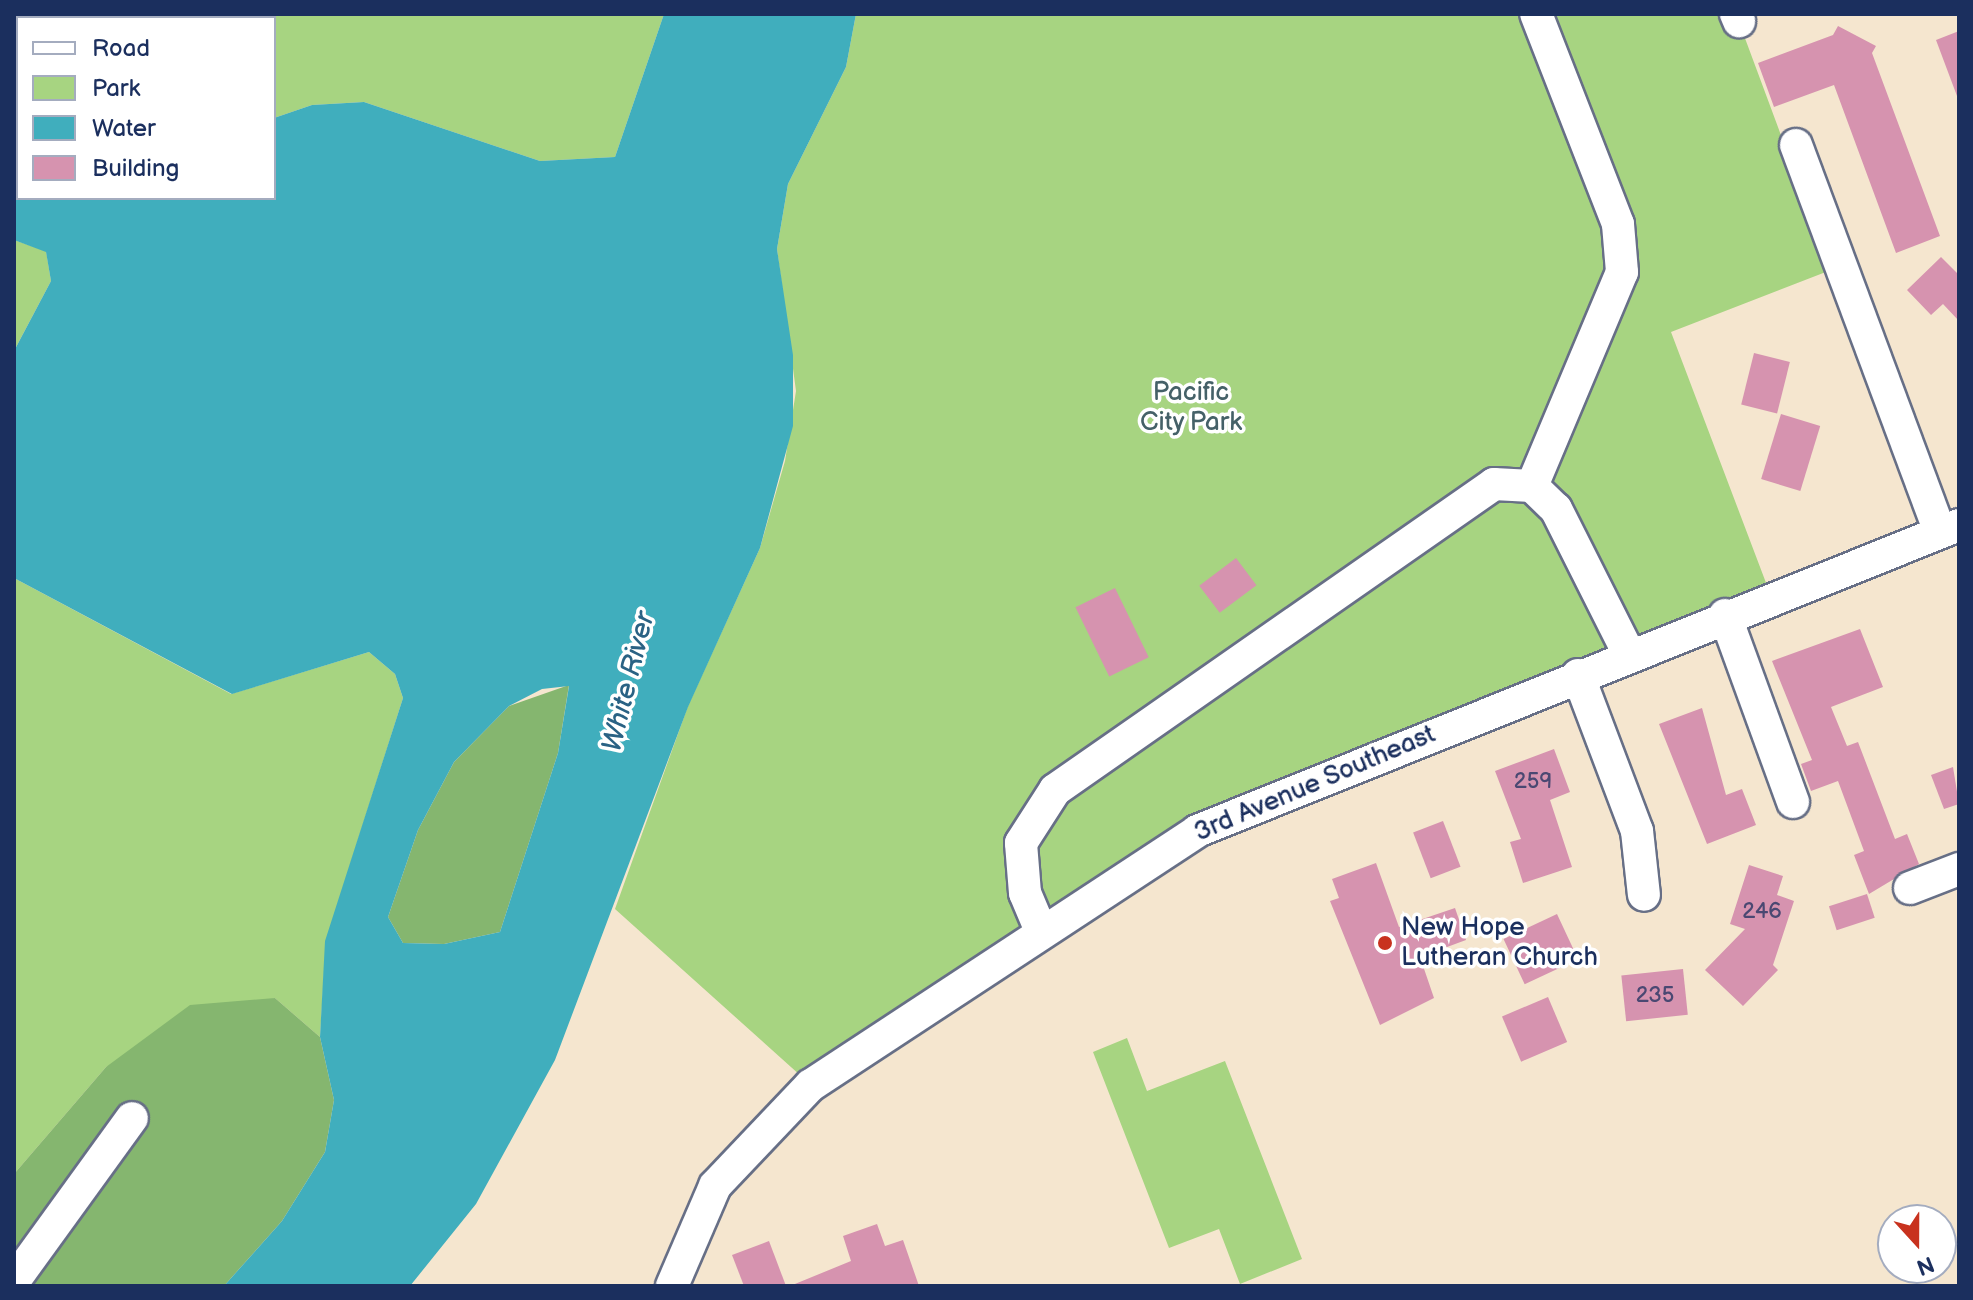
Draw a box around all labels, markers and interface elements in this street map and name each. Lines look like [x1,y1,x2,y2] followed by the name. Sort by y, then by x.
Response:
[16,16,276,200] legend
[92,34,150,63] text: Road
[92,74,140,103] text: Park
[92,114,156,143] text: Water
[92,154,179,183] text: Building
[1139,377,1243,438] park label: Pacific City Park
[595,609,663,755] water label: White River
[1190,719,1440,849] street label: 3rd Avenue Southeast
[1514,769,1552,795] house number: 259
[1742,899,1782,925] house number: 246
[1401,912,1598,974] place label: New Hope Lutheran Church
[1376,934,1394,952] marker: New Hope Lutheran Church
[1636,983,1674,1009] house number: 235
[1877,1204,1957,1284] north arrow
[1913,1249,1938,1281] text: N

